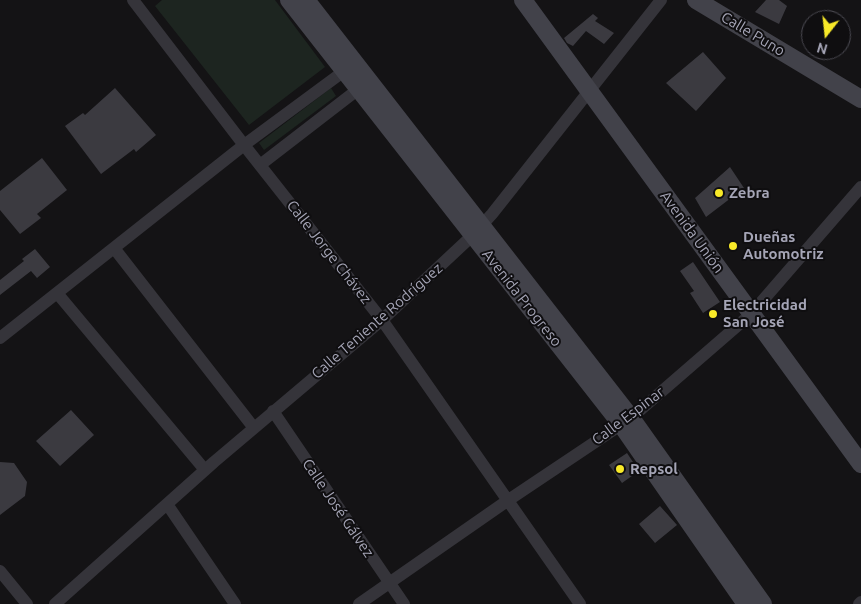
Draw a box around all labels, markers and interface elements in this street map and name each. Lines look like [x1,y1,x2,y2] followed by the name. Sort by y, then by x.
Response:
[718,8,788,60] street label: Calle Puno
[801,10,851,60] north arrow
[815,39,829,58] text: N
[729,184,770,202] place label: Zebra
[656,187,728,277] street label: Avenida Unión
[713,187,725,199] marker: Zebra
[283,197,375,307] street label: Calle Jorge Chávez
[743,228,824,263] place label: Dueñas Automotriz
[727,240,739,252] marker: Dueñas Automotriz
[478,246,566,350] street label: Avenida Progreso
[308,259,446,383] street label: Calle Teniente Rodríguez
[723,296,807,331] place label: Electricidad San José
[707,308,719,320] marker: Electricidad San José
[588,383,668,449] street label: Calle Espinar
[298,455,378,561] street label: Calle José Gálvez
[630,460,678,478] place label: Repsol
[614,463,626,475] marker: Repsol

